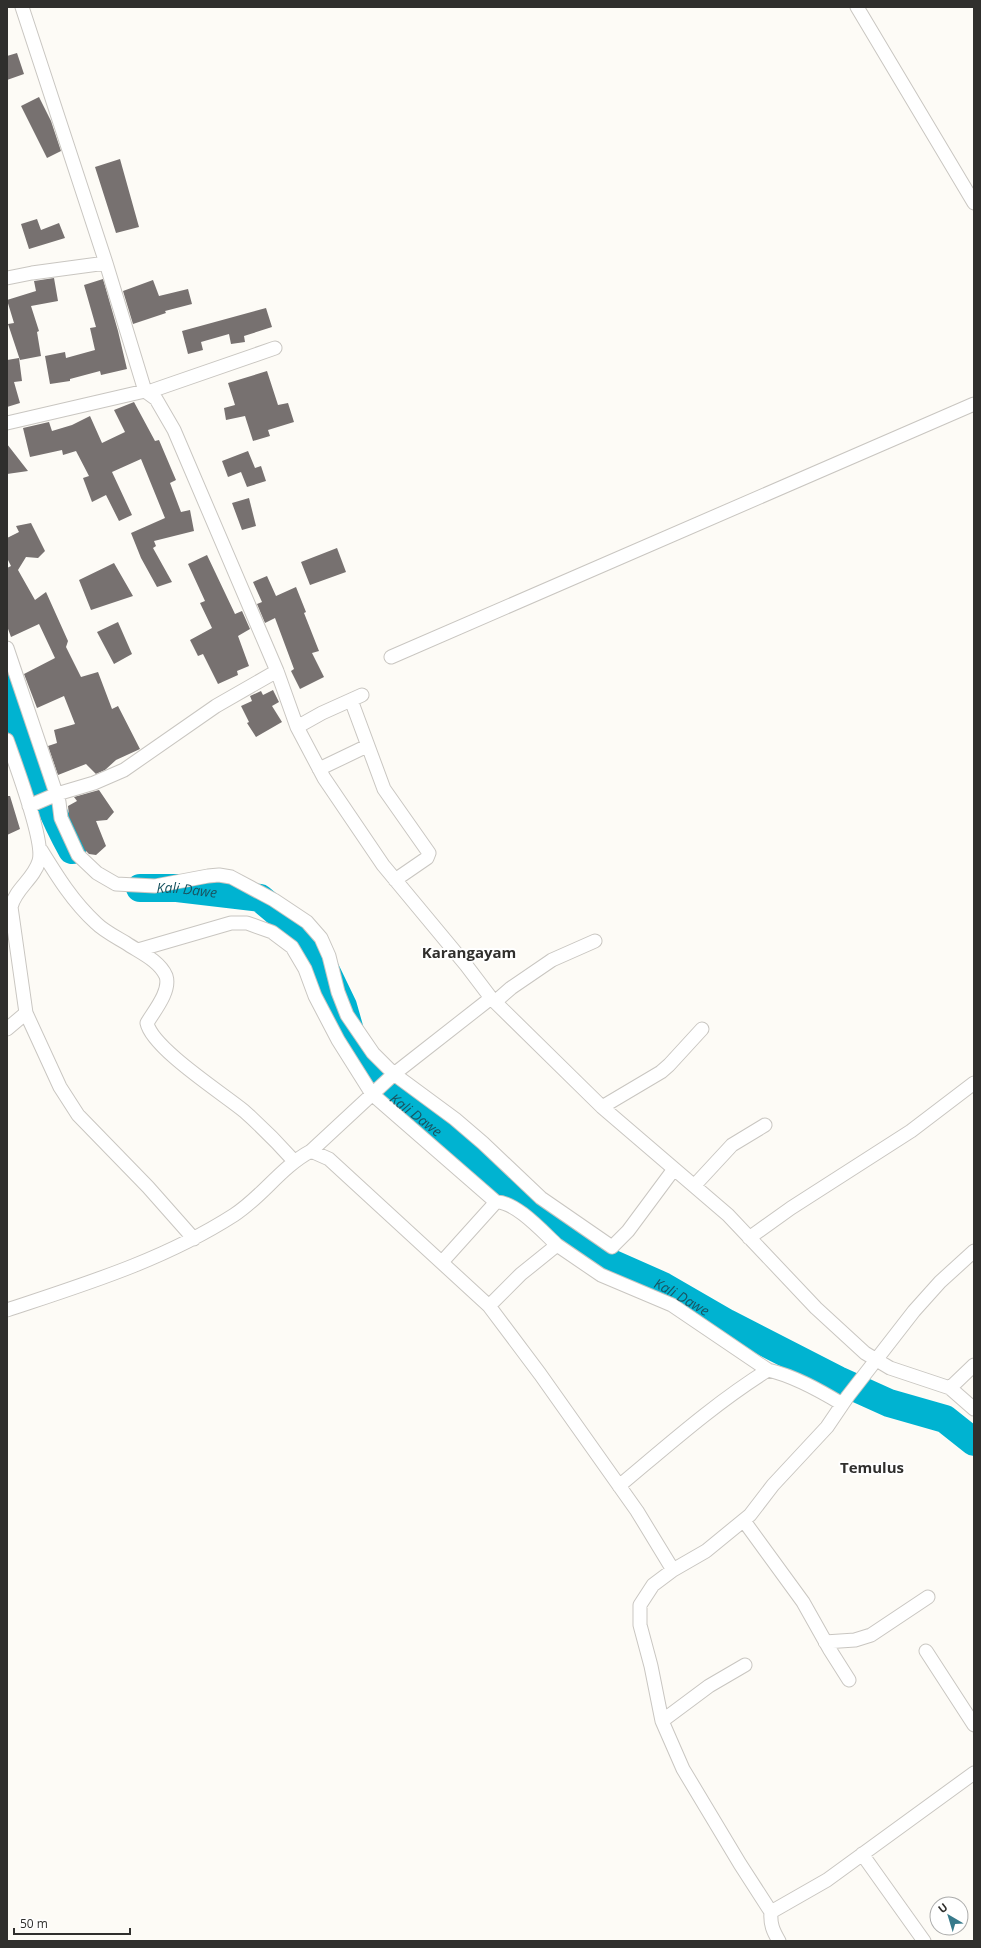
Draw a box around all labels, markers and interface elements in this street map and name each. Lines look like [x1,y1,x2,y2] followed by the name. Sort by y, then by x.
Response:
[157,878,218,902] water label: Kali Dawe
[422,942,516,962] district label: Karangayam
[386,1089,446,1141] water label: Kali Dawe
[651,1273,713,1320] water label: Kali Dawe
[840,1457,904,1477] district label: Temulus
[929,1896,969,1936] north arrow
[935,1899,950,1916] text: U
[14,1910,130,1936] scale bar
[20,1915,48,1932] text: 50 m

